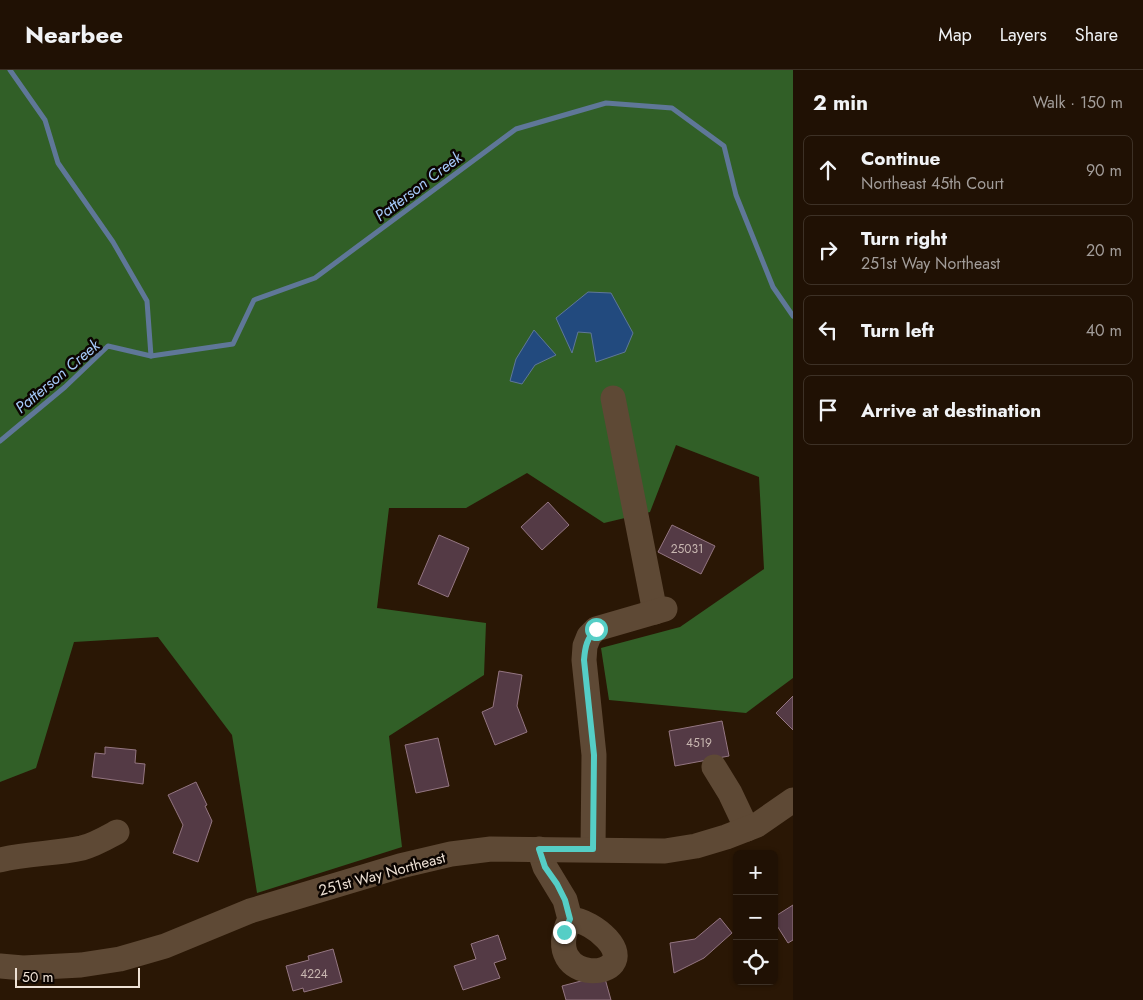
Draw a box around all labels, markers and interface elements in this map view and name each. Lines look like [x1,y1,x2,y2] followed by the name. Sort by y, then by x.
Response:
[25,17,123,52] text: Nearbee
[938,22,972,48] text: Map
[1000,22,1047,48] text: Layers
[1075,22,1118,48] text: Share
[813,88,868,118] text: 2 min
[1033,91,1123,114] text: Walk · 150 m
[370,145,468,227] water label: Patterson Creek
[861,145,940,172] text: Continue
[814,156,842,184] icon: ahead
[1086,159,1122,182] text: 90 m
[861,172,1004,195] text: Northeast 45th Court
[861,225,947,252] text: Turn right
[814,236,842,264] icon: right
[1086,239,1122,262] text: 20 m
[861,252,1000,275] text: 251st Way Northeast
[814,316,842,344] icon: left
[861,317,934,344] text: Turn left
[1086,319,1122,342] text: 40 m
[10,333,105,419] water label: Patterson Creek
[814,396,842,424] icon: arrive
[861,397,1041,424] text: Arrive at destination
[671,540,703,558] house number: 25031
[585,618,608,641] route start
[686,734,712,752] house number: 4519
[316,846,448,902] street label: 251st Way Northeast
[733,850,778,985] map controls
[733,850,778,895] button: +
[733,895,778,940] button: −
[553,921,576,944] route end
[733,940,778,985] button: locate
[15,965,140,988] scale bar
[300,965,328,983] house number: 4224
[22,967,53,987] text: 50 m

